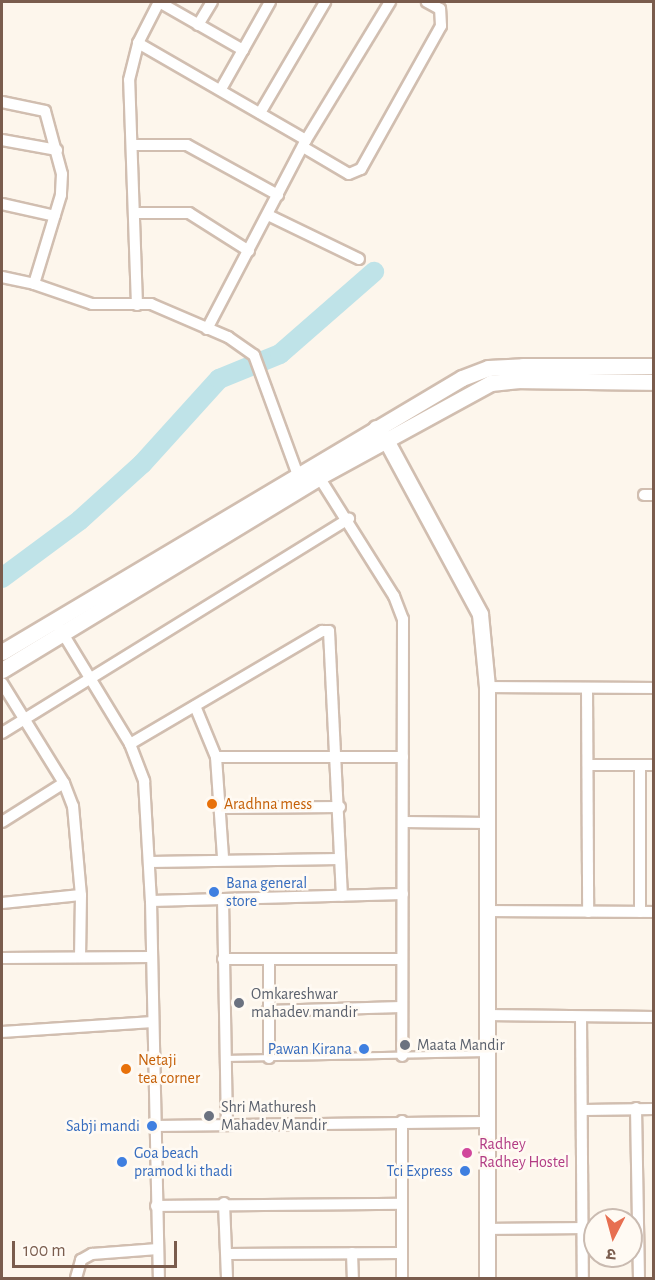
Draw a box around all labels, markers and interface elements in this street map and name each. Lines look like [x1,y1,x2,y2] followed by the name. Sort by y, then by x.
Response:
[224,794,312,814] place label: Aradhna mess
[205,797,219,811] marker: Aradhna mess
[226,873,307,911] place label: Bana general store
[207,885,221,899] marker: Bana general store
[251,984,358,1022] place label: Omkareshwar mahadev mandir
[232,996,246,1010] marker: Omkareshwar mahadev mandir
[417,1035,505,1055] place label: Maata Mandir
[398,1038,412,1052] marker: Maata Mandir
[268,1039,352,1059] place label: Pawan Kirana
[357,1042,371,1056] marker: Pawan Kirana
[138,1050,200,1088] place label: Netaji tea corner
[119,1062,133,1076] marker: Netaji tea corner
[221,1097,327,1135] place label: Shri Mathuresh Mahadev Mandir
[202,1109,216,1123] marker: Shri Mathuresh Mahadev Mandir
[66,1116,140,1136] place label: Sabji mandi
[145,1119,159,1133] marker: Sabji mandi
[479,1134,569,1172] place label: Radhey Radhey Hostel
[134,1143,233,1181] place label: Goa beach pramod ki thadi
[460,1146,474,1160] marker: Radhey Radhey Hostel
[115,1155,129,1169] marker: Goa beach pramod ki thadi
[387,1161,453,1181] place label: Tci Express
[458,1164,472,1178] marker: Tci Express
[583,1208,643,1268] north arrow
[15,1229,180,1267] scale bar
[23,1242,66,1260] text: 100 m
[606,1245,617,1262] text: उ

